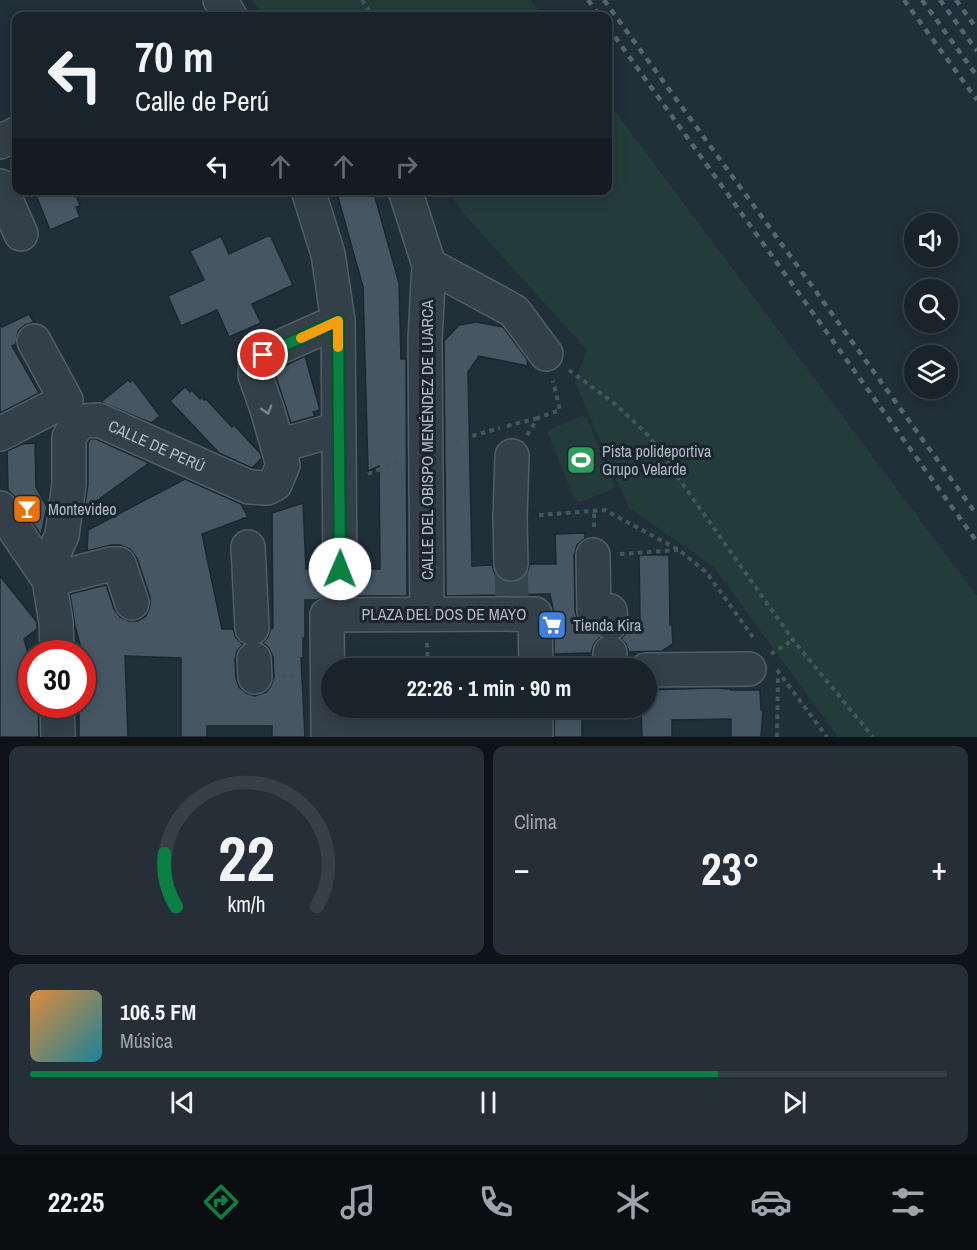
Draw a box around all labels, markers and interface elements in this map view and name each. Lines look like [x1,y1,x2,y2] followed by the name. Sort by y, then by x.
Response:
[135,29,214,85] text: 70 m
[36,36,114,114] icon: left
[135,83,269,119] text: Calle de Perú
[201,150,234,183] icon: left
[264,150,297,183] icon: ahead
[327,150,360,183] icon: ahead
[390,150,423,183] icon: right
[904,213,958,399] map controls
[904,213,958,267] button: sound
[904,279,958,333] button: search
[416,300,438,580] street label: CALLE DEL OBISPO MENÉNDEZ DE LUARCA
[237,329,288,380] pin
[246,338,279,371] icon: arrive
[904,345,958,399] button: layers
[260,404,273,415] one-way arrow
[105,415,208,477] street label: CALLE DE PERÚ
[602,440,712,480] place label: Pista polideportiva Grupo Velarde
[565,444,597,476] sports icon: Pista polideportiva Grupo Velarde
[11,493,43,525] bar icon: Montevideo
[48,498,117,520] place label: Montevideo
[308,537,372,601] position arrow
[362,603,526,625] street label: PLAZA DEL DOS DE MAYO
[536,609,568,641] supermarket icon: Tienda Kira
[573,614,642,636] place label: Tienda Kira
[18,640,96,718] speed limit sign: 30
[407,673,571,703] text: 22:26 · 1 min · 90 m
[514,808,557,835] text: Clima
[218,816,275,900] text: 22
[701,838,760,899] text: 23°
[514,846,530,890] text: −
[931,846,947,890] text: +
[227,891,266,920] text: km/h
[120,997,196,1027] text: 106.5 FM
[120,1027,173,1054] text: Música
[166,1086,199,1119] icon: previous
[472,1086,505,1119] icon: pause
[778,1086,811,1119] icon: next
[200,1181,242,1223] icon: directions
[337,1181,379,1223] icon: music
[475,1181,517,1223] icon: phone
[612,1181,654,1223] icon: climate
[750,1181,792,1223] icon: car
[887,1181,929,1223] icon: filters
[48,1184,104,1220] text: 22:25

